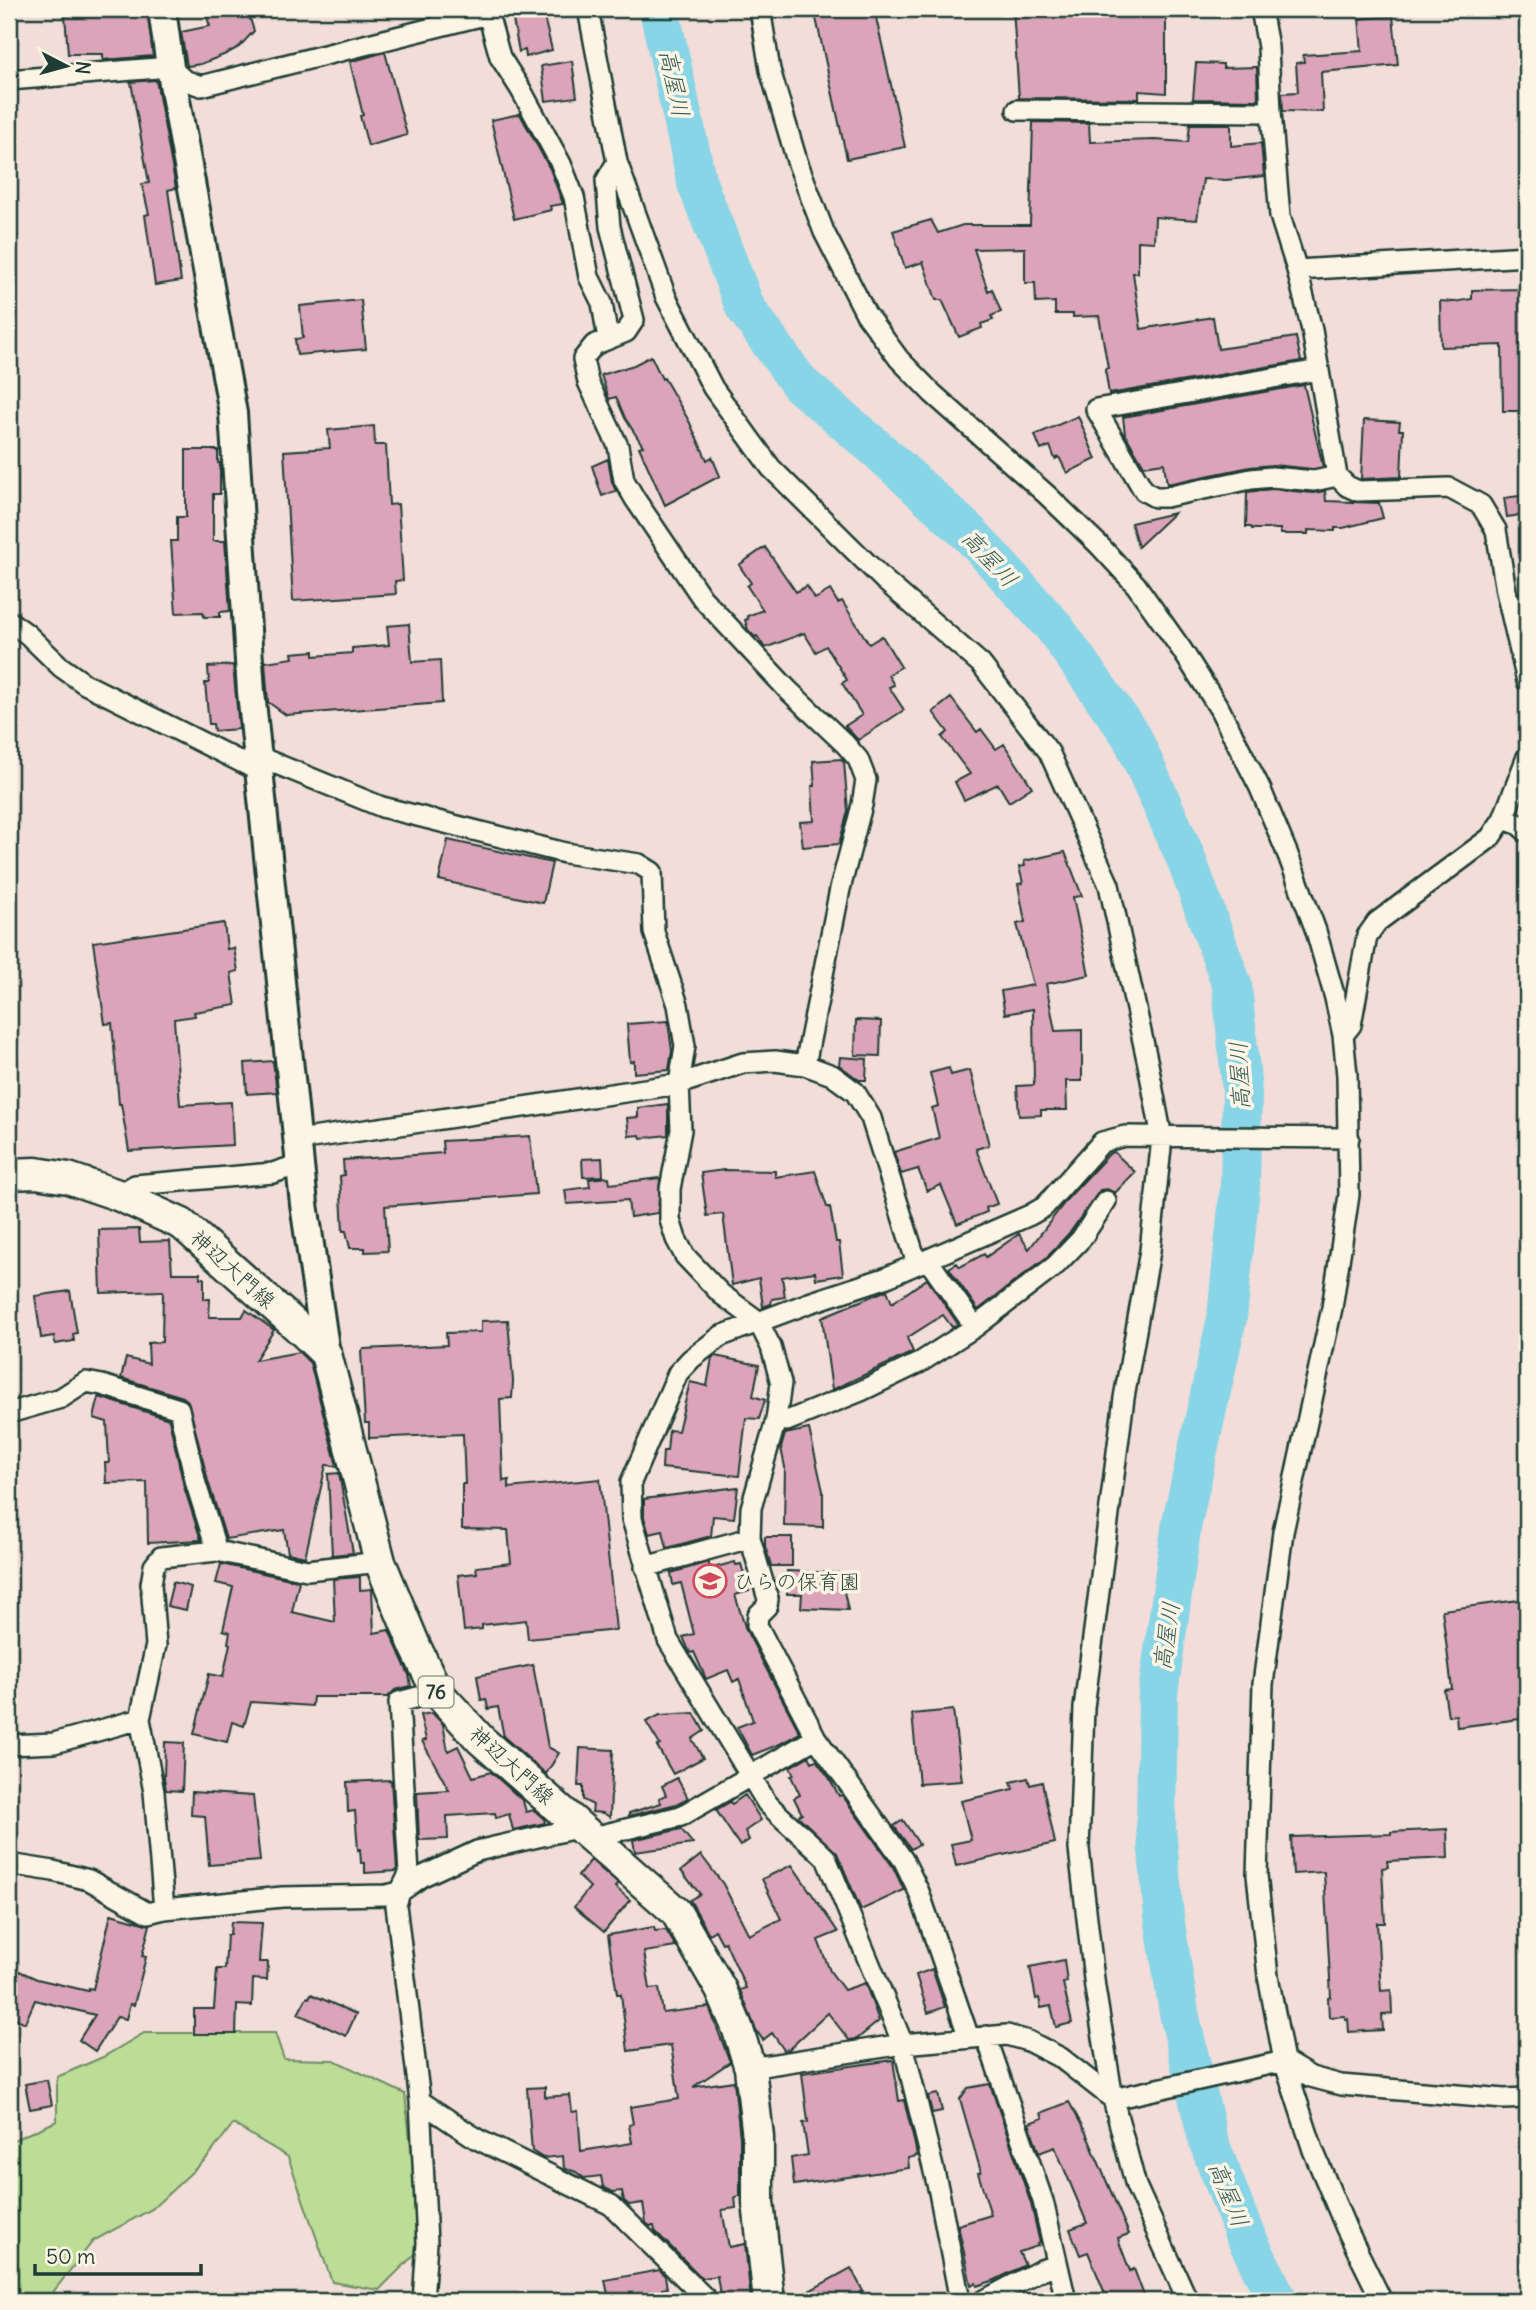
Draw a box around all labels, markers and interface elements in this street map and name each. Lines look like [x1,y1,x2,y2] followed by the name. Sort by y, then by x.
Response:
[32,32,102,102] north arrow
[654,46,696,120] water label: 高屋川
[70,60,96,76] text: N
[956,523,1024,593] water label: 高屋川
[1223,1041,1255,1111] water label: 高屋川
[185,1224,281,1314] street label: 神辺大門線
[691,1562,729,1600] school or university icon: ひらの保育園
[734,1568,860,1595] place label: ひらの保育園
[1147,1600,1185,1672] water label: 高屋川
[418,1676,453,1708] road number: 76
[464,1720,560,1810] street label: 神辺大門線
[1203,2157,1255,2231] water label: 高屋川
[35,2233,201,2277] scale bar
[46,2243,95,2270] text: 50 m

